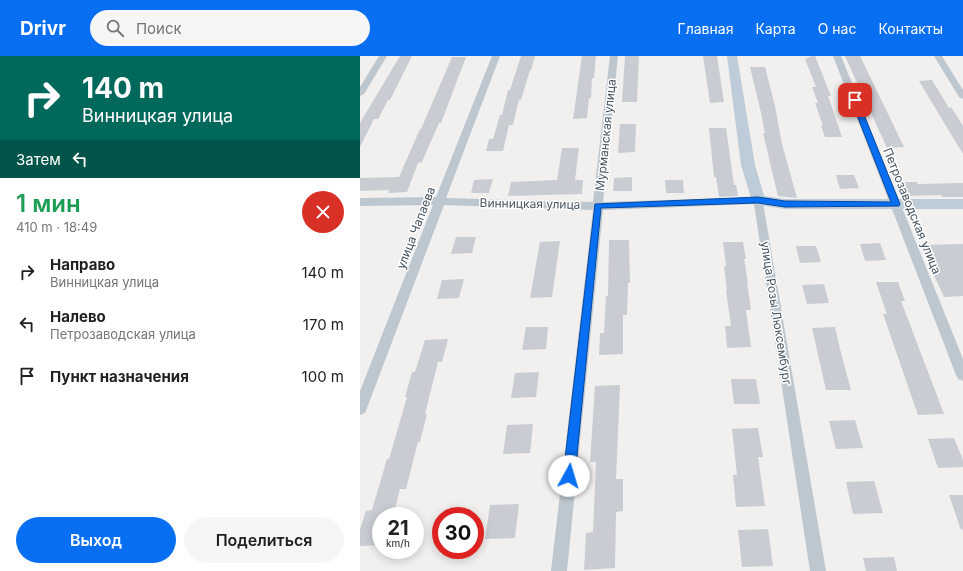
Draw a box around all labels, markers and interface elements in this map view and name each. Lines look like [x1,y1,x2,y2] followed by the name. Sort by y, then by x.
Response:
[90,10,370,46] search box
[20,17,66,40] text: Drivr
[104,17,126,39] icon: search
[136,19,182,38] text: Поиск
[678,20,733,37] text: Главная
[755,20,796,37] text: Карта
[818,20,856,37] text: О нас
[878,20,943,37] text: Контакты
[82,71,164,105] text: 140 m
[16,72,68,124] icon: right
[592,78,619,192] street label: Мурманская улица
[838,83,872,117] pin
[844,89,866,111] icon: arrive
[82,105,233,126] text: Винницкая улица
[880,146,945,276] street label: Петрозаводская улица
[69,148,91,170] icon: left
[16,150,61,169] text: Затем
[393,185,438,271] street label: улица Чапаева
[16,189,81,218] text: 1 мин
[302,191,344,233] button: close
[479,195,581,212] street label: Винницкая улица
[16,219,97,235] text: 410 m · 18:49
[758,240,795,386] street label: улица Розы Люксембург
[50,255,115,274] text: Направо
[16,261,38,283] icon: right
[301,263,344,282] text: 140 m
[50,274,159,290] text: Винницкая улица
[50,307,106,326] text: Налево
[16,313,38,335] icon: left
[303,315,344,334] text: 170 m
[50,326,196,342] text: Петрозаводская улица
[16,365,38,387] icon: arrive
[50,367,189,386] text: Пункт назначения
[302,367,344,386] text: 100 m
[548,455,590,497] position arrow
[432,507,484,559] speed limit sign: 30
[387,516,409,540] text: 21
[16,517,176,563] button: Выход
[184,517,344,563] button: Поделиться
[386,537,410,549] text: km/h

